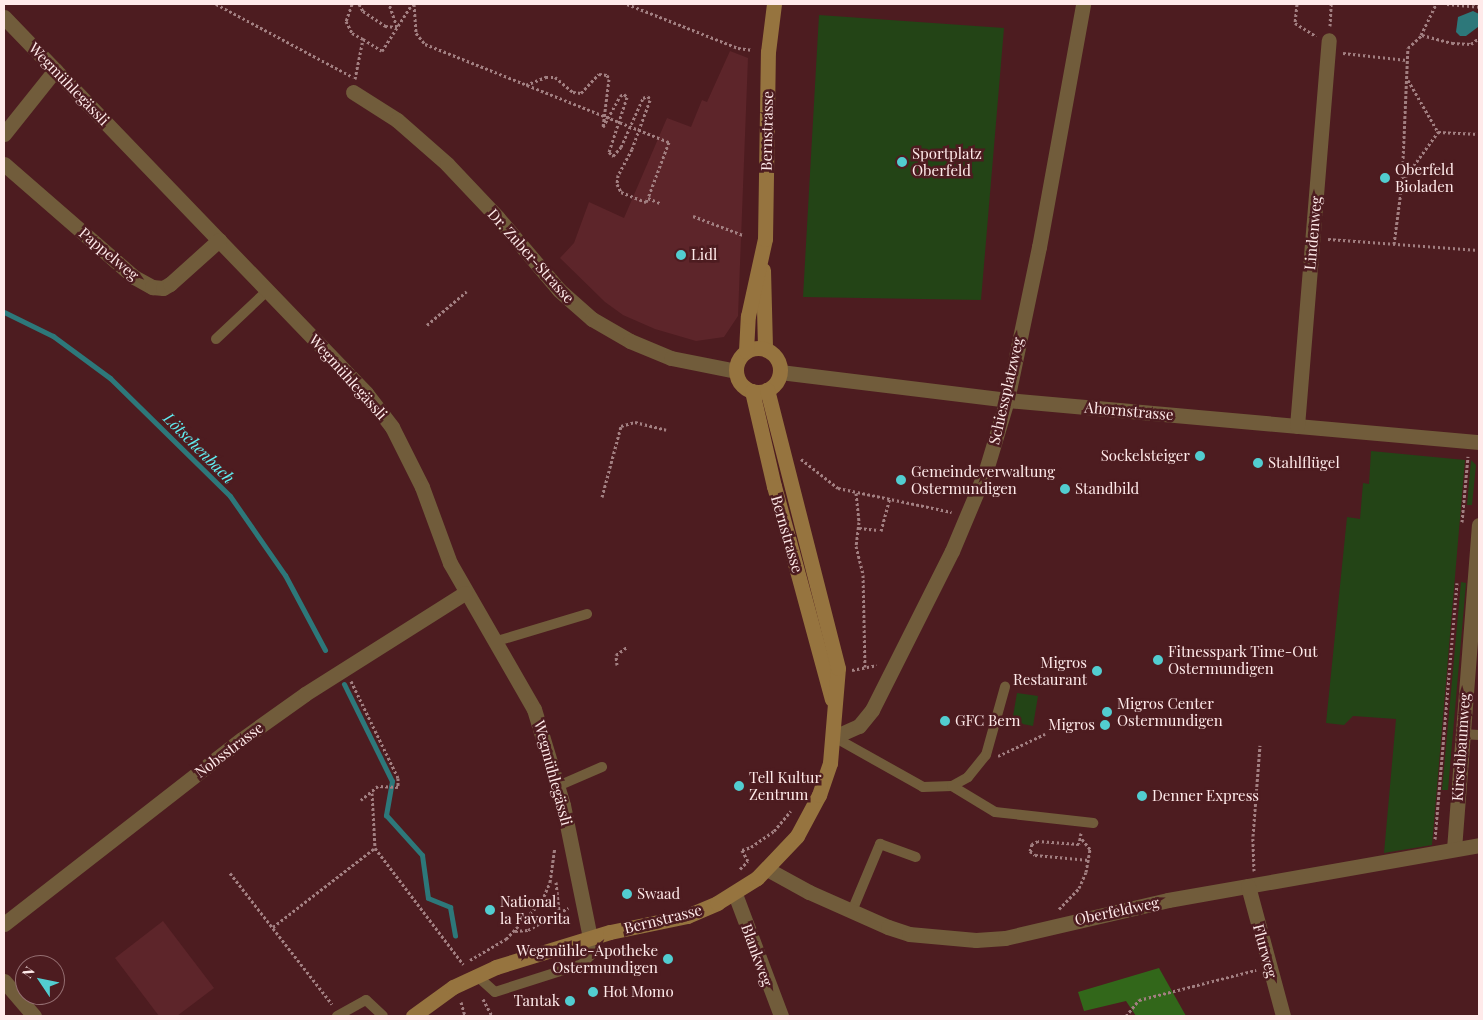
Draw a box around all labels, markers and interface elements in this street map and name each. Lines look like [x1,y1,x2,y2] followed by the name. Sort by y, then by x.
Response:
[25,39,113,129] street label: Wegmühlegässli
[757,91,777,171] street label: Bernstrasse
[912,144,982,179] place label: Sportplatz Oberfeld
[896,156,908,168] marker: Sportplatz Oberfeld
[1395,160,1454,195] place label: Oberfeld Bioladen
[1379,172,1391,184] marker: Oberfeld Bioladen
[1301,195,1325,271] street label: Lindenweg
[484,205,578,307] street label: Dr. Zuber-Strasse
[75,224,143,284] street label: Pappelweg
[691,246,717,264] place label: Lidl
[675,249,687,261] marker: Lidl
[305,331,391,423] street label: Wegmühlegässli
[985,336,1027,446] street label: Schiessplatzweg
[1084,398,1174,424] street label: Ahornstrasse
[160,409,238,487] water label: Lötschenbach
[1101,447,1190,465] place label: Sockelsteiger
[1194,450,1206,462] marker: Sockelsteiger
[1268,454,1340,472] place label: Stahlflügel
[1252,457,1264,469] marker: Stahlflügel
[911,462,1055,497] place label: Gemeindeverwaltung Ostermundigen
[895,474,907,486] marker: Gemeindeverwaltung Ostermundigen
[1075,480,1139,498] place label: Standbild
[1059,483,1071,495] marker: Standbild
[767,493,807,575] street label: Bernstrasse
[1168,642,1318,677] place label: Fitnesspark Time-Out Ostermundigen
[1013,653,1087,688] place label: Migros Restaurant
[1152,654,1164,666] marker: Fitnesspark Time-Out Ostermundigen
[1091,665,1103,677] marker: Migros Restaurant
[1448,692,1474,802] street label: Kirschbaumweg
[1117,694,1223,729] place label: Migros Center Ostermundigen
[1101,706,1113,718] marker: Migros Center Ostermundigen
[955,712,1021,730] place label: GFC Bern
[939,715,951,727] marker: GFC Bern
[1048,716,1095,734] place label: Migros
[191,718,267,782] street label: Nobsstrasse
[530,719,576,827] street label: Wegmühlegässli
[1099,719,1111,731] marker: Migros
[749,768,821,803] place label: Tell Kultur Zentrum
[733,780,745,792] marker: Tell Kultur Zentrum
[1152,787,1259,805] place label: Denner Express
[1136,790,1148,802] marker: Denner Express
[637,885,680,903] place label: Swaad
[621,888,633,900] marker: Swaad
[500,892,570,927] place label: National la Favorita
[1073,893,1161,929] street label: Oberfeldweg
[622,901,704,937] street label: Bernstrasse
[484,904,496,916] marker: National la Favorita
[737,921,777,989] street label: Blankweg
[1249,922,1281,980] street label: Flurweg
[516,941,658,976] place label: Wegmühle-Apotheke Ostermundigen
[662,953,674,965] marker: Wegmühle-Apotheke Ostermundigen
[15,955,65,1005] north arrow
[17,962,39,981] text: N
[603,983,674,1001] place label: Hot Momo
[587,986,599,998] marker: Hot Momo
[513,992,560,1010] place label: Tantak
[564,995,576,1007] marker: Tantak

